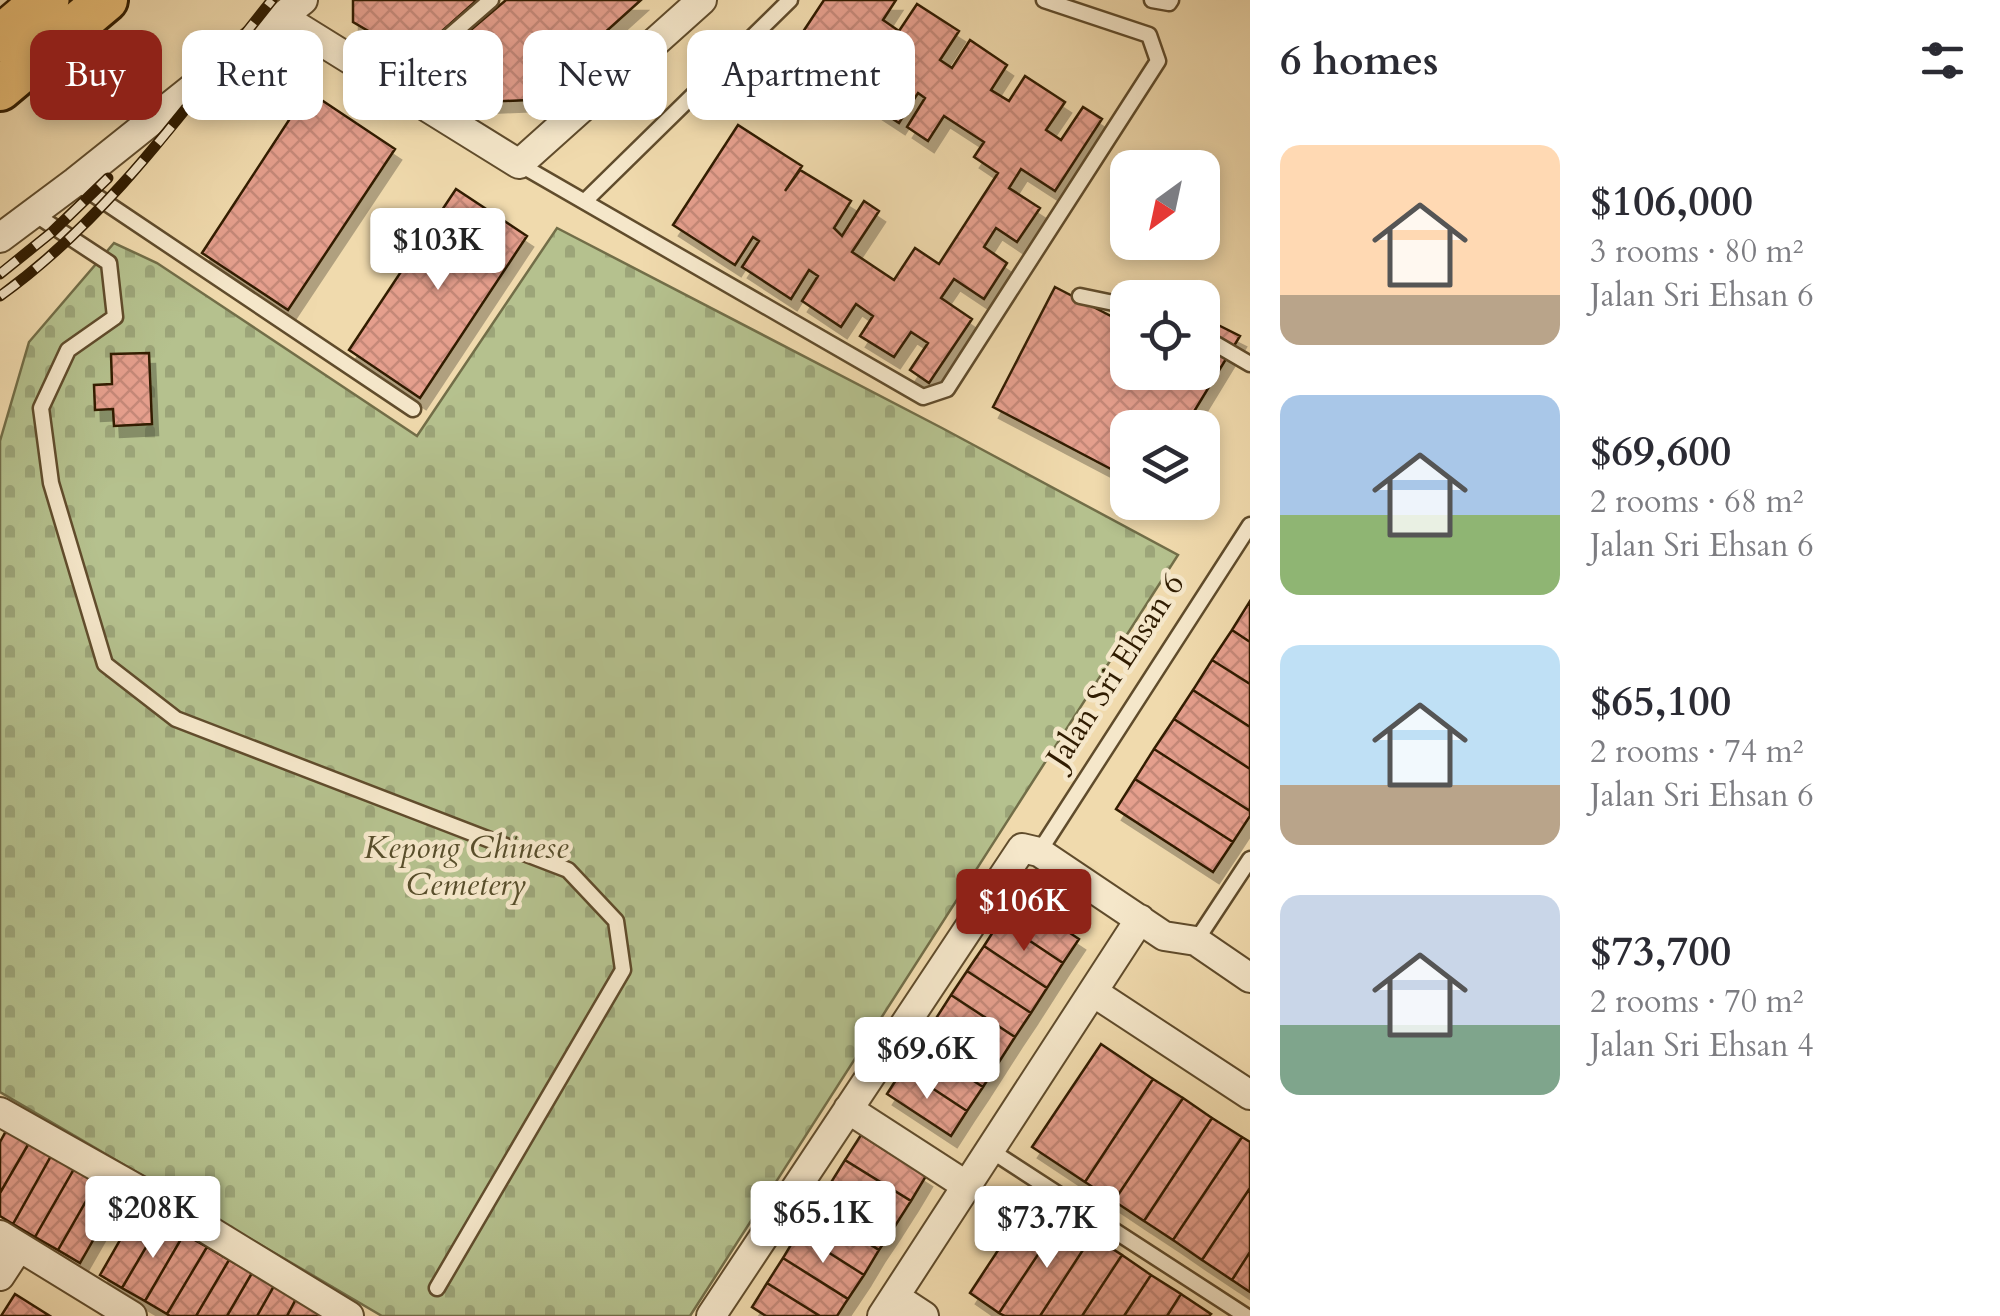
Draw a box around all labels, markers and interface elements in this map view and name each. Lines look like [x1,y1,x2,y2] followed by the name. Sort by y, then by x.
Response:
[30,30,162,120] chip: Buy
[182,30,323,120] chip: Rent
[343,30,503,120] chip: Filters
[523,30,667,120] chip: New
[687,30,915,120] chip: Apartment
[1280,32,1438,89] text: 6 homes
[1915,33,1970,88] icon: filters
[1110,150,1220,260] north arrow
[1110,150,1220,520] map controls
[1590,173,1753,230] text: $106,000
[1360,185,1480,305] icon: home
[368,208,508,293] pin: $103K
[392,218,484,262] text: $103K
[1590,230,1803,274] text: 3 rooms · 80 m²
[1590,274,1814,318] text: Jalan Sri Ehsan 6
[1110,280,1220,390] button: locate
[1110,410,1220,520] button: layers
[1590,423,1731,480] text: $69,600
[1360,435,1480,555] icon: home
[1590,480,1803,524] text: 2 rooms · 68 m²
[1590,524,1814,568] text: Jalan Sri Ehsan 6
[1034,565,1195,780] street label: Jalan Sri Ehsan 6
[1590,673,1731,730] text: $65,100
[1360,685,1480,805] icon: home
[1590,730,1803,774] text: 2 rooms · 74 m²
[1590,774,1814,818] text: Jalan Sri Ehsan 6
[364,826,569,907] park label: Kepong Chinese Cemetery
[954,869,1094,954] pin: $106K
[978,879,1070,923] text: $106K
[1590,923,1731,980] text: $73,700
[1360,935,1480,1055] icon: home
[1590,980,1803,1024] text: 2 rooms · 70 m²
[846,1017,1008,1102] pin: $69.6K
[1590,1024,1814,1068] text: Jalan Sri Ehsan 4
[877,1027,977,1071] text: $69.6K
[83,1176,223,1261] pin: $208K
[742,1181,904,1266] pin: $65.1K
[107,1186,199,1230] text: $208K
[966,1186,1128,1271] pin: $73.7K
[773,1191,873,1235] text: $65.1K
[997,1196,1097,1240] text: $73.7K

